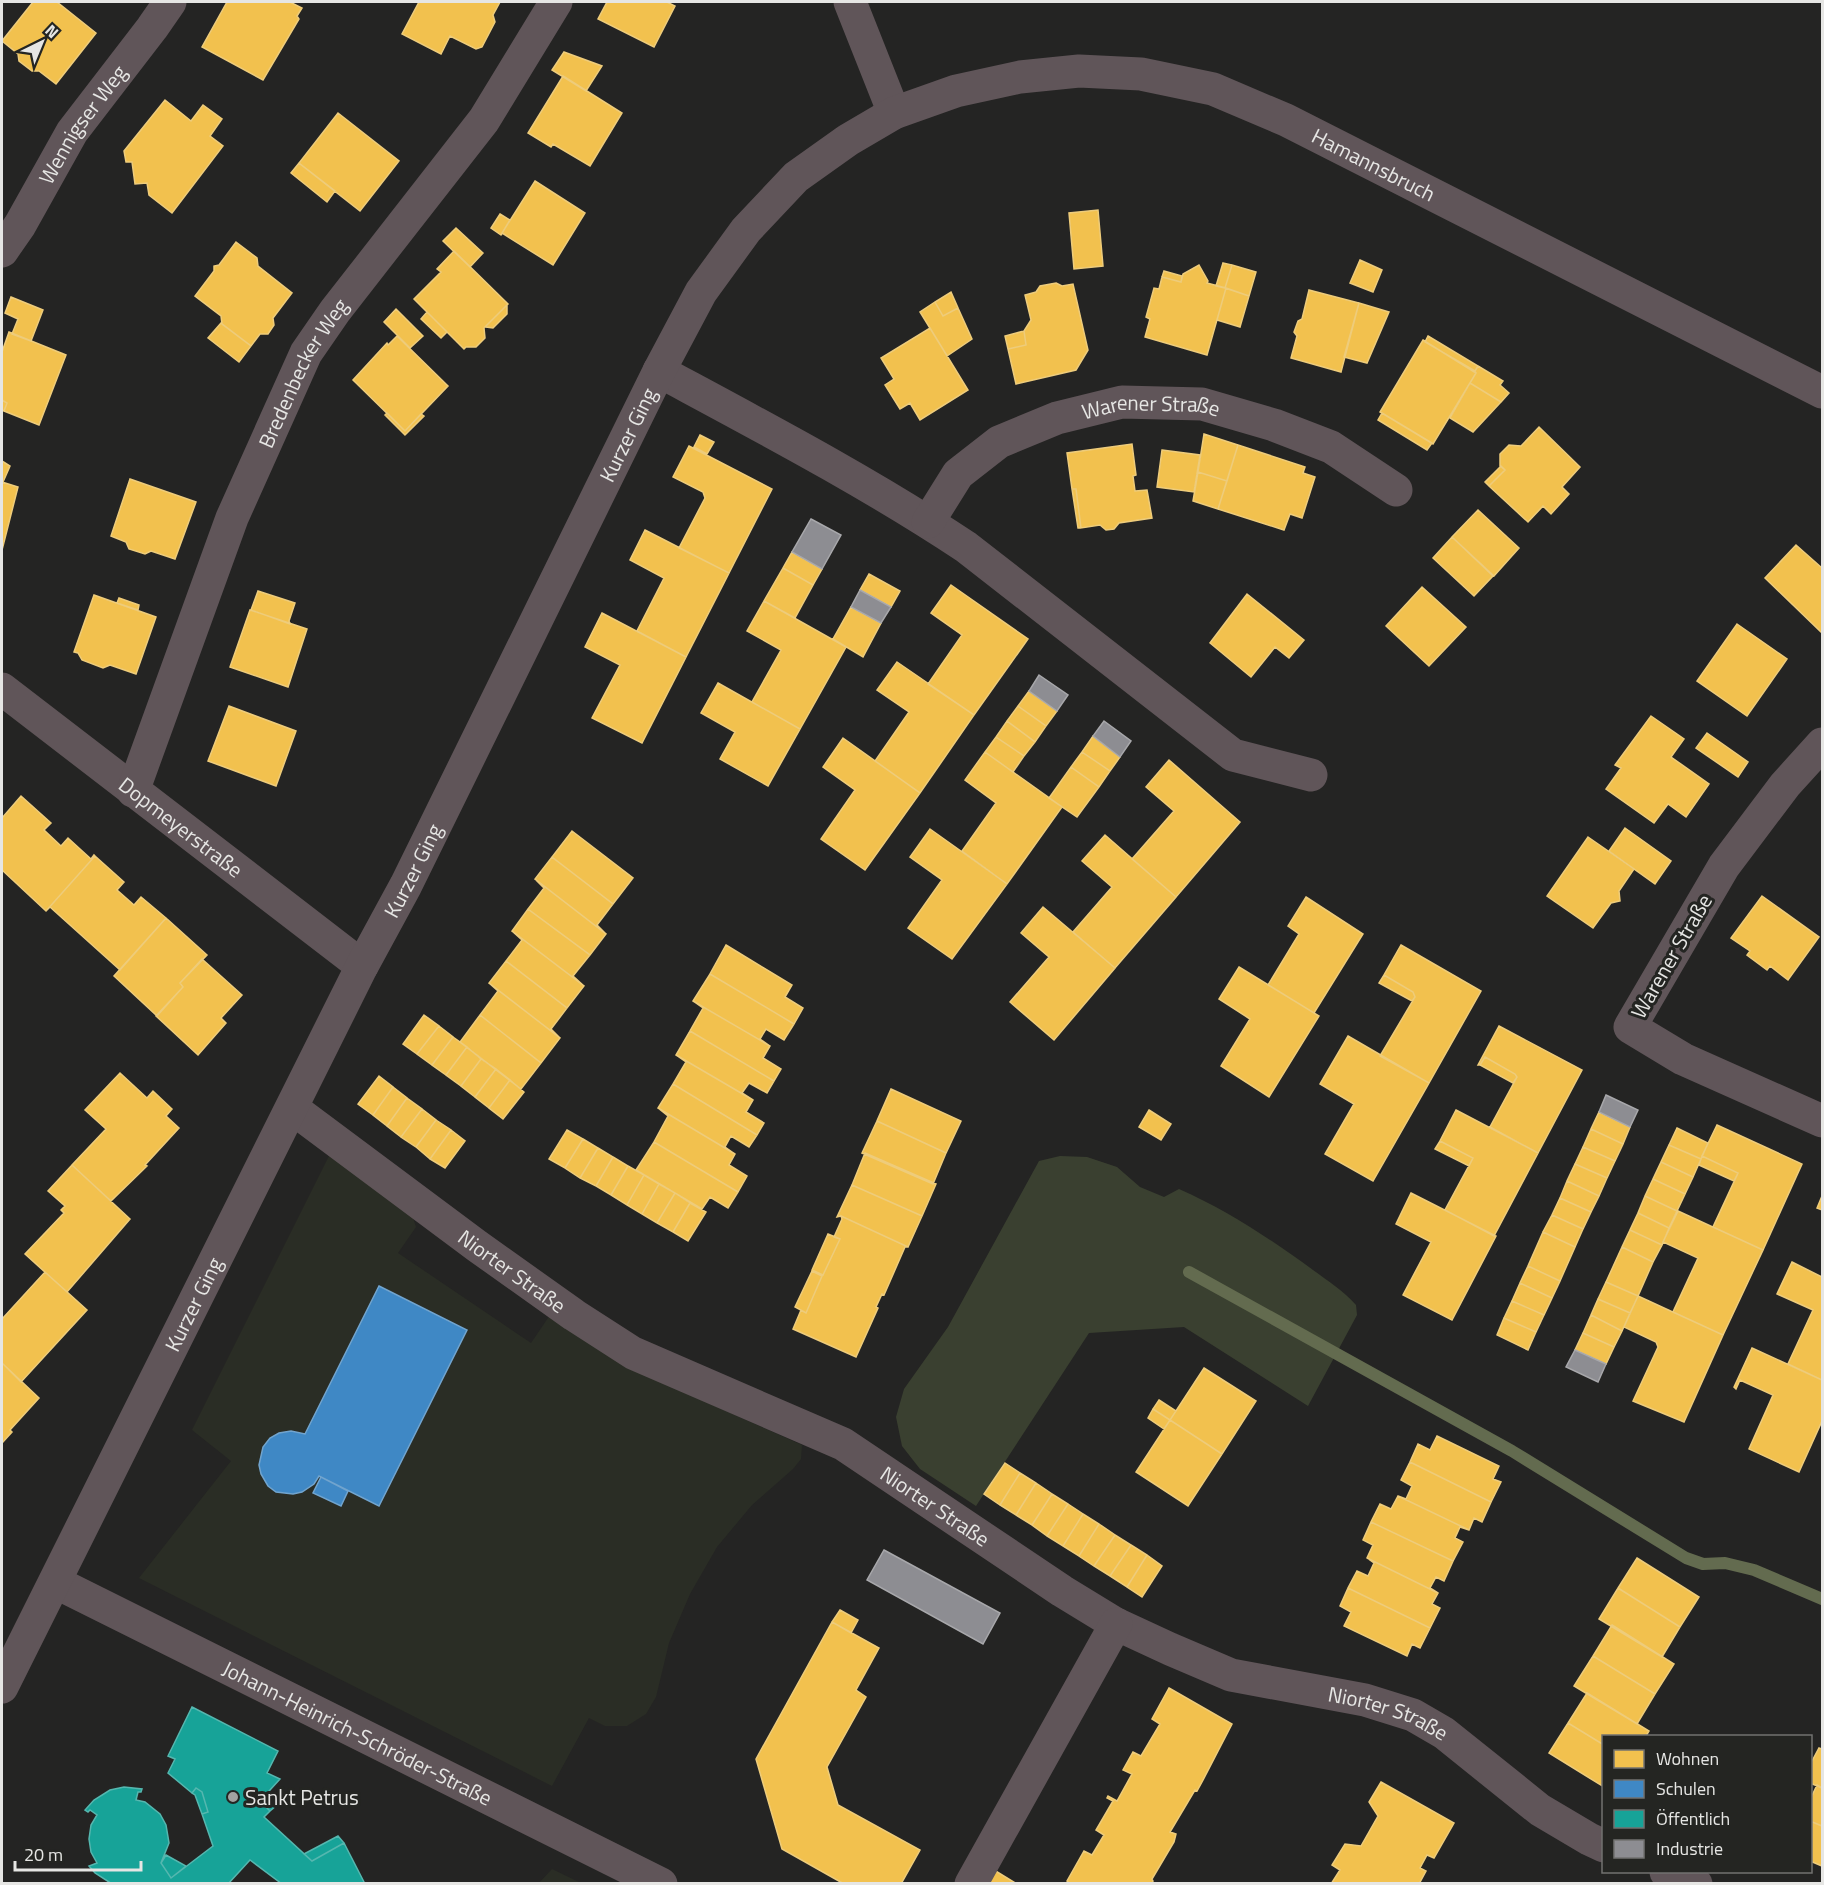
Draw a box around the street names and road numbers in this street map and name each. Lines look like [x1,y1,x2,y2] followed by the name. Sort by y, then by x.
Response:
[30,58,134,190] street label: Wennigser Weg
[1306,120,1441,209] street label: Hamannsbruch
[249,291,356,453] street label: Bredenbecker Weg
[591,382,665,487] street label: Kurzer Ging
[1078,386,1224,427] street label: Warener Straße
[112,769,250,885] street label: Dopmeyerstraße
[375,818,450,923] street label: Kurzer Ging
[1622,888,1720,1024] street label: Warener Straße
[452,1221,573,1321] street label: Niorter Straße
[156,1251,230,1357] street label: Kurzer Ging
[874,1457,997,1554] street label: Niorter Straße
[217,1652,498,1814] street label: Johann-Heinrich-Schröder-Straße
[1326,1677,1455,1748] street label: Niorter Straße

